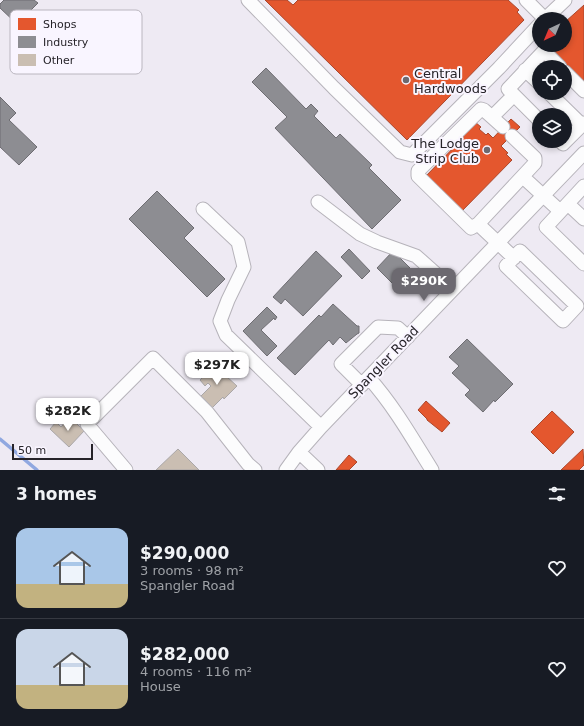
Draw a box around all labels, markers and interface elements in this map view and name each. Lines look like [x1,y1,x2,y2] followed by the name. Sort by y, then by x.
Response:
[10,10,142,74] legend
[532,12,572,52] north arrow
[532,12,572,148] map controls
[43,18,77,31] text: Shops
[43,36,89,49] text: Industry
[43,54,75,67] text: Other
[532,60,572,100] button: locate
[414,66,487,96] place label: Central Hardwoods
[401,75,411,85] marker: Central Hardwoods
[532,108,572,148] button: layers
[410,136,479,166] place label: The Lodge Strip Club
[482,145,492,155] marker: The Lodge Strip Club
[396,268,452,302] pin: $290K
[401,273,447,288] text: $290K
[345,323,422,402] street label: Spangler Road
[189,352,245,386] pin: $297K
[194,357,240,372] text: $297K
[40,398,96,432] pin: $282K
[45,403,91,418] text: $282K
[12,442,93,461] scale bar
[18,444,46,457] text: 50 m
[546,483,568,505] icon: filters
[16,484,97,504] text: 3 homes
[140,543,229,563] text: $290,000
[48,544,96,592] icon: home
[546,557,568,579] icon: heart
[140,563,244,578] text: 3 rooms · 98 m²
[140,578,235,593] text: Spangler Road
[140,644,229,664] text: $282,000
[48,645,96,693] icon: home
[546,658,568,680] icon: heart
[140,664,252,679] text: 4 rooms · 116 m²
[140,679,181,694] text: House

